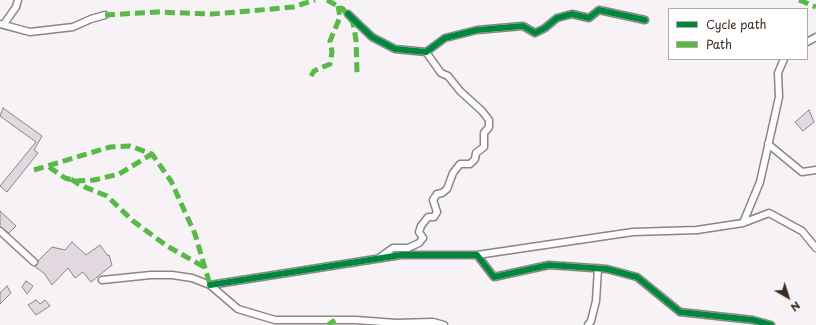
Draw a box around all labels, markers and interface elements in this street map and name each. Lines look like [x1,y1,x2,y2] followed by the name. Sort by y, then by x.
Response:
[668,8,808,60] legend
[706,15,767,33] text: Cycle path
[706,35,732,53] text: Path
[768,277,808,317] north arrow
[787,297,805,316] text: N

